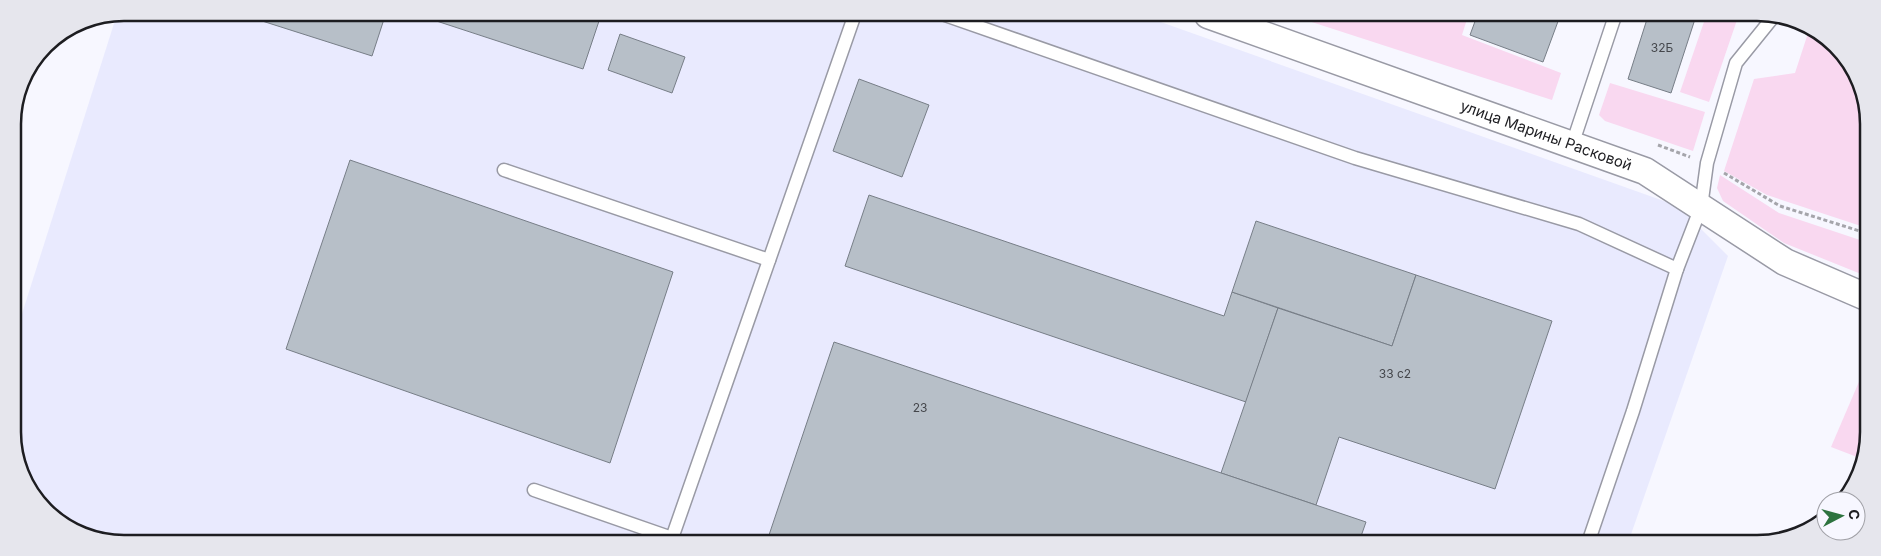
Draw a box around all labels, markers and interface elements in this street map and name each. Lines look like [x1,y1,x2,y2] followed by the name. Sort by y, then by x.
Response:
[1651,40,1673,55] house number: 32Б
[1458,96,1635,175] street label: улица Марины Расковой
[1379,366,1411,381] house number: 33 с2
[913,400,927,415] house number: 23
[1816,491,1866,541] north arrow
[1845,509,1863,521] text: С

